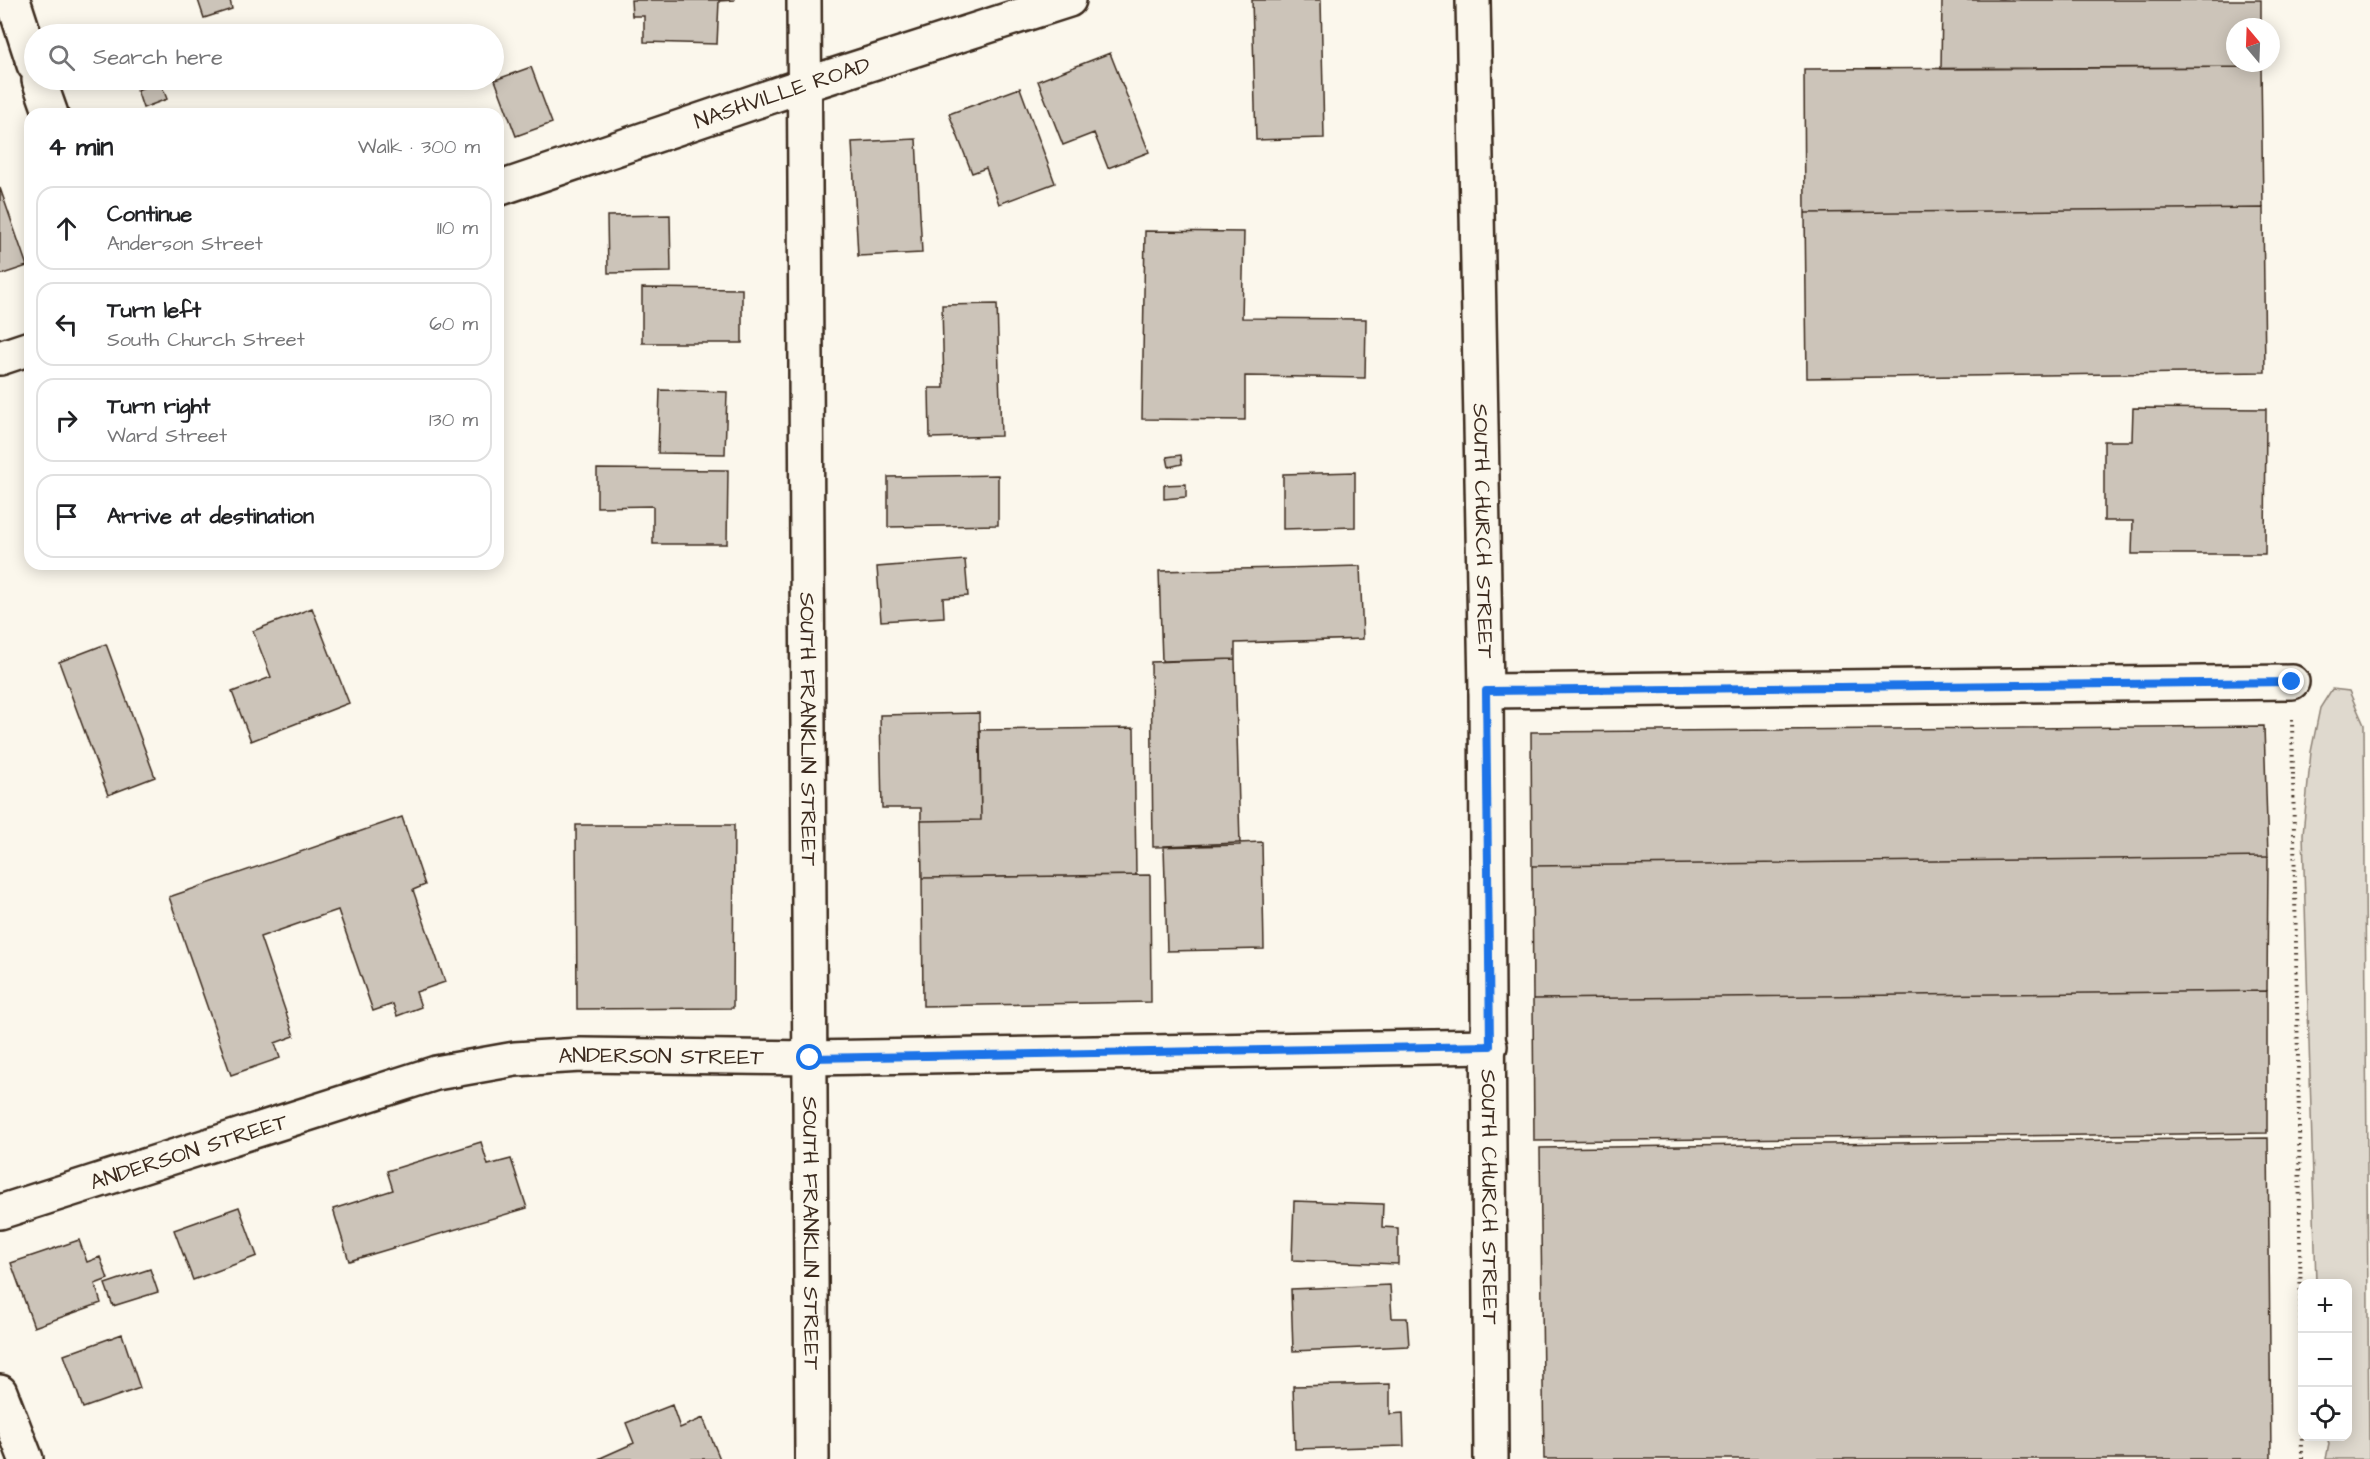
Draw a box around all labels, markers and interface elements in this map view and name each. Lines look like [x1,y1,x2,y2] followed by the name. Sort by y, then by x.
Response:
[2226,18,2280,72] north arrow
[24,24,504,90] search box
[45,41,78,74] icon: search
[93,42,223,73] text: Search here
[690,49,874,137] street label: NASHVILLE ROAD
[48,129,113,165] text: 4 min
[358,133,480,161] text: Walk · 300 m
[107,199,192,230] text: Continue
[50,212,83,245] icon: ahead
[437,214,478,242] text: 110 m
[107,230,263,258] text: Anderson Street
[107,295,201,326] text: Turn left
[50,308,83,341] icon: left
[429,310,478,338] text: 60 m
[107,326,305,354] text: South Church Street
[107,391,210,422] text: Turn right
[1465,403,1501,659] street label: SOUTH CHURCH STREET
[50,404,83,437] icon: right
[429,406,478,434] text: 130 m
[107,422,227,450] text: Ward Street
[50,500,83,533] icon: arrive
[107,501,314,532] text: Arrive at destination
[792,592,824,866] street label: SOUTH FRANKLIN STREET
[2278,668,2304,694] route end
[557,1039,764,1073] street label: ANDERSON STREET
[796,1044,822,1070] route start
[1473,1069,1506,1325] street label: SOUTH CHURCH STREET
[795,1096,827,1370] street label: SOUTH FRANKLIN STREET
[86,1106,292,1198] street label: ANDERSON STREET
[2298,1279,2352,1441] map controls
[2298,1279,2352,1333] button: +
[2298,1333,2352,1387] button: −
[2298,1387,2352,1441] button: locate

